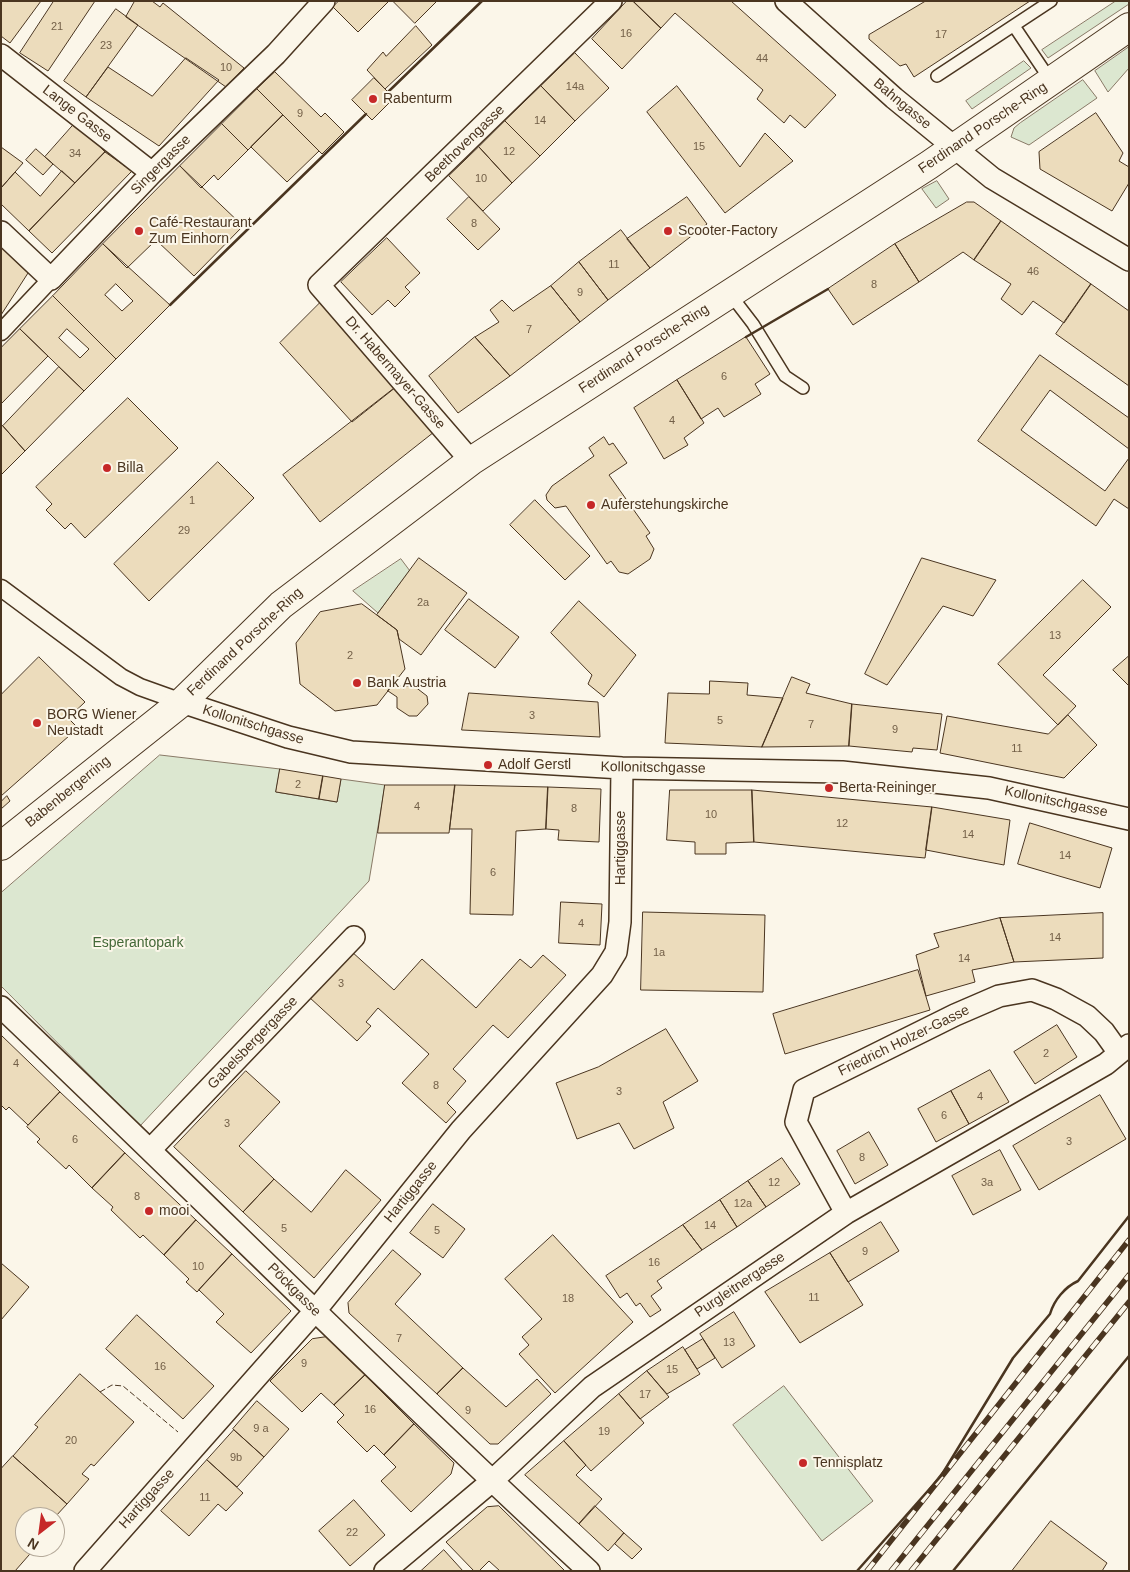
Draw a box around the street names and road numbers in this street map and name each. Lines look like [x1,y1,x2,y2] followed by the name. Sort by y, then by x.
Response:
[870,75,934,133] street label: Bahngasse
[915,79,1051,177] street label: Ferdinand Porsche-Ring
[39,82,115,146] street label: Lange Gasse
[422,102,508,186] street label: Beethovengasse
[128,132,194,198] street label: Singergasse
[576,301,712,397] street label: Ferdinand Porsche-Ring
[341,313,449,433] street label: Dr. Habermayer-Gasse
[184,584,306,700] street label: Ferdinand Porsche-Ring
[200,702,306,748] street label: Kollonitschgasse
[22,753,114,831] street label: Babenbergerring
[600,759,706,777] street label: Kollonitschgasse
[1003,783,1109,821] street label: Kollonitschgasse
[613,811,629,885] street label: Hartiggasse
[205,993,301,1093] street label: Gabelsbergergasse
[836,1002,972,1080] street label: Friedrich Holzer-Gasse
[381,1158,441,1226] street label: Hartiggasse
[692,1249,788,1321] street label: Purgleitnergasse
[264,1260,324,1320] street label: Pöckgasse
[116,1466,178,1532] street label: Hartiggasse

